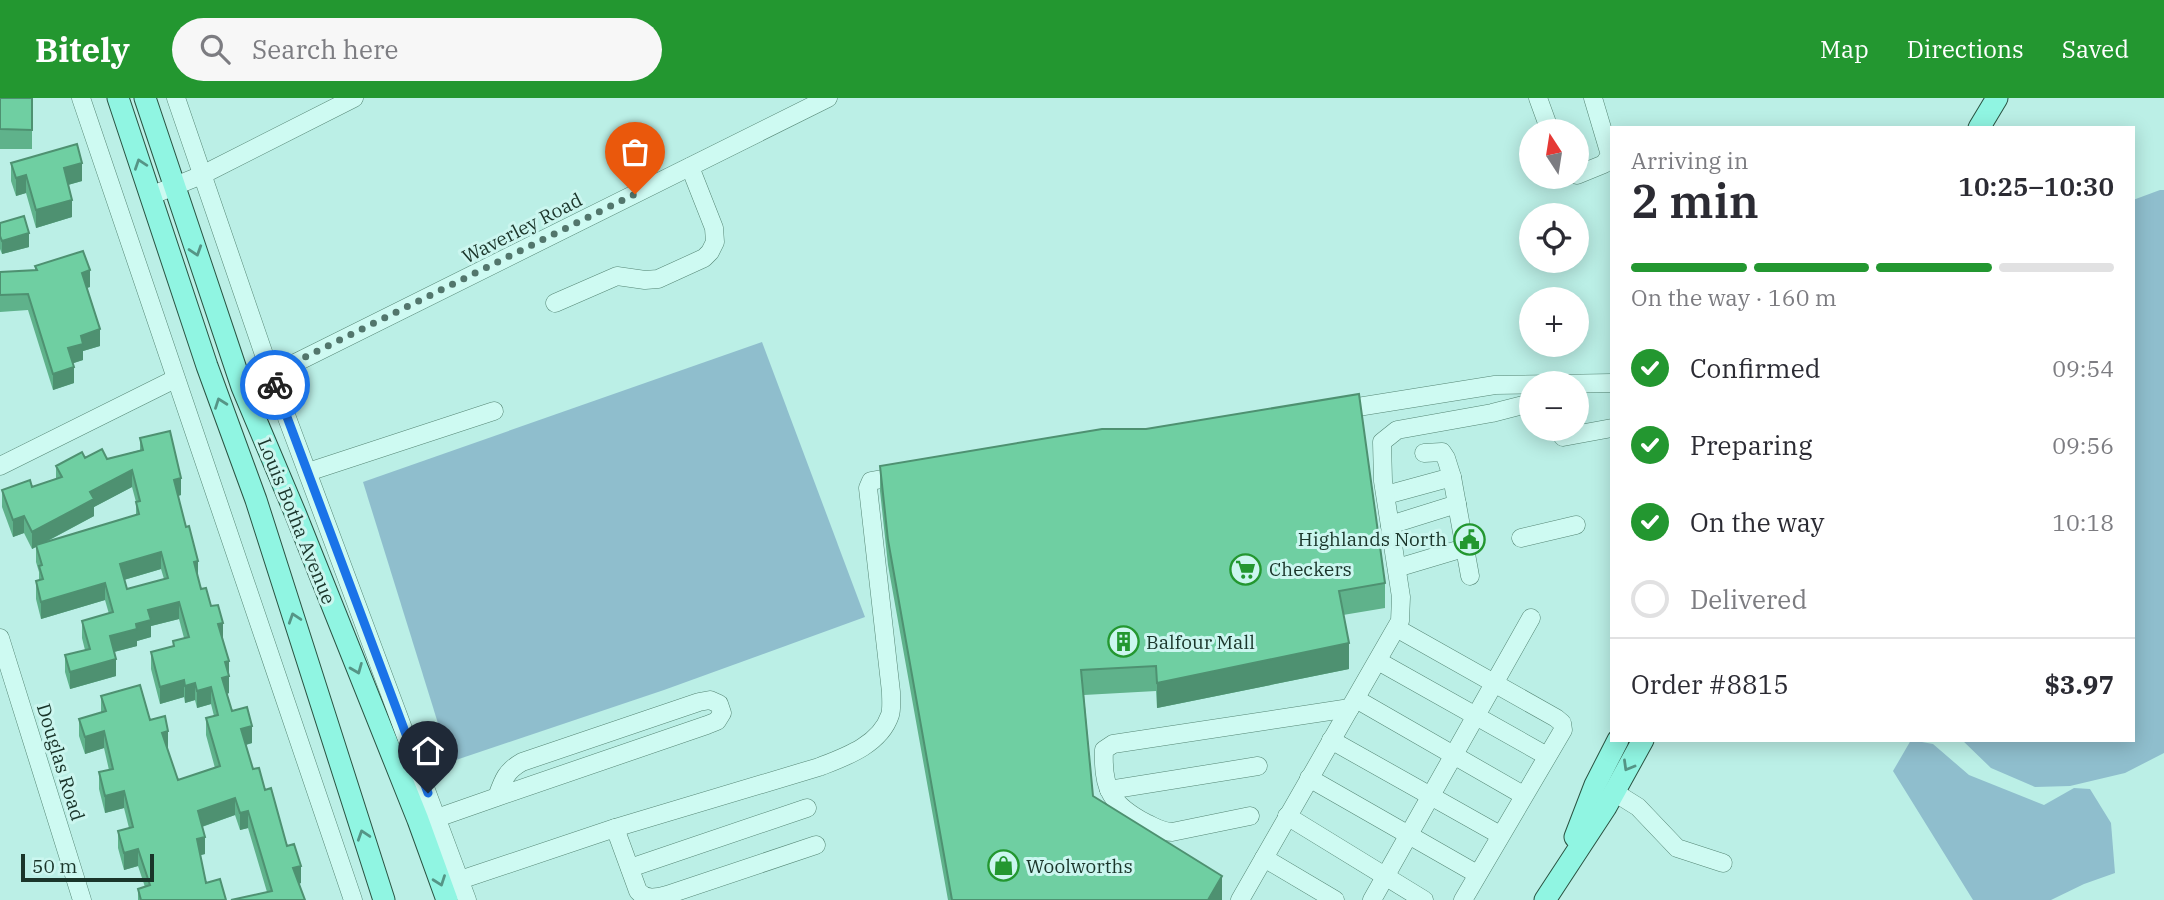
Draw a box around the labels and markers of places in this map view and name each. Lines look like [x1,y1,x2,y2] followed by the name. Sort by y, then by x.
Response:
[605,122,665,194] pin
[1453,522,1487,556] public building icon: Highlands North
[1298,527,1447,551] place label: Highlands North
[1229,552,1263,586] supermarket icon: Checkers
[1269,557,1352,581] place label: Checkers
[1106,625,1140,659] building icon: Balfour Mall
[1146,630,1255,654] place label: Balfour Mall
[398,721,458,793] pin
[986,849,1020,883] shop icon: Woolworths
[1026,854,1133,878] place label: Woolworths

